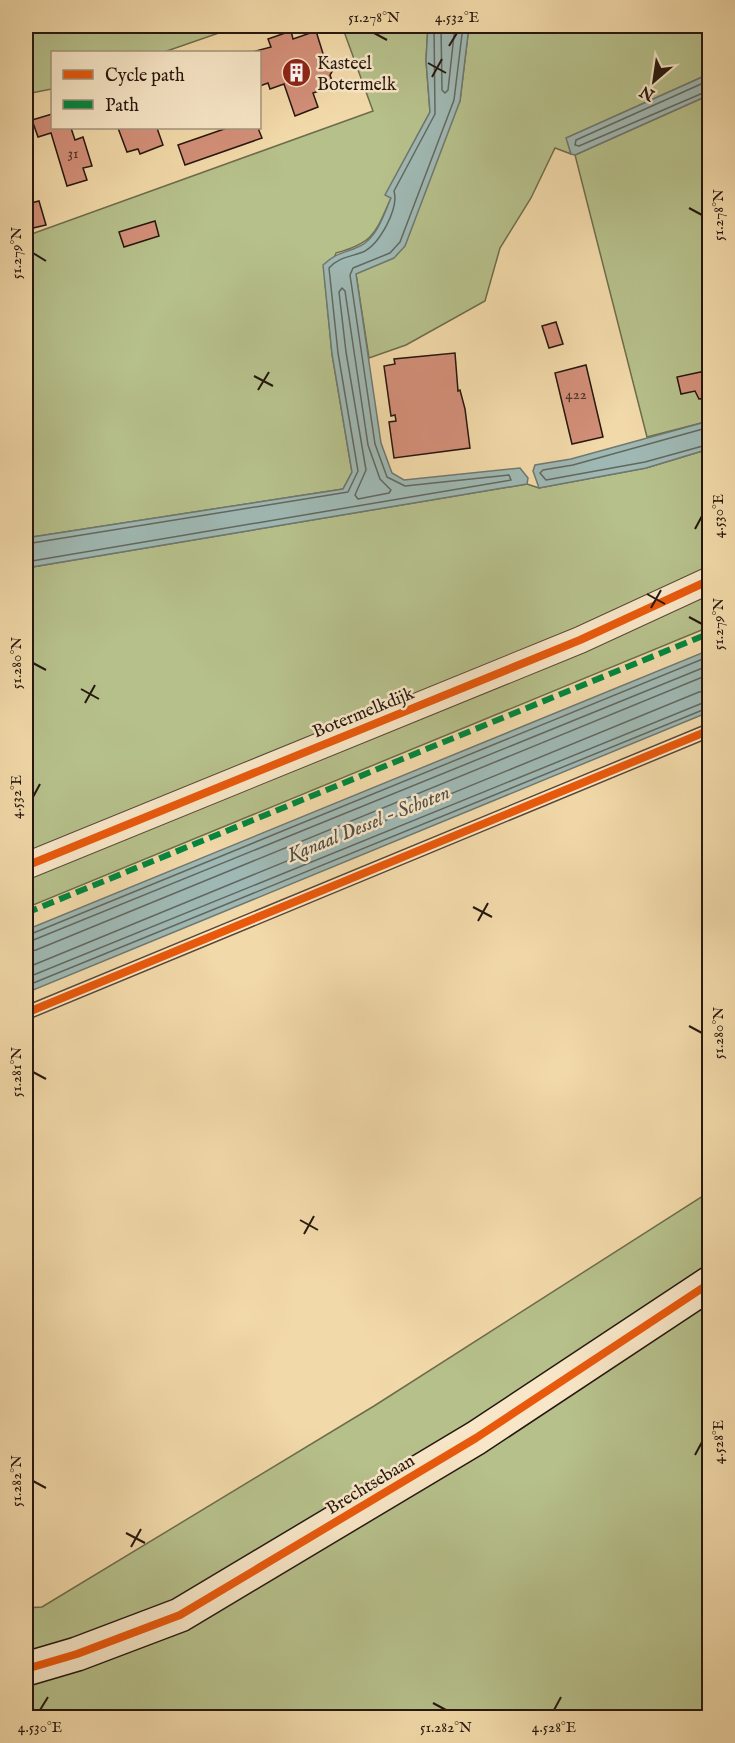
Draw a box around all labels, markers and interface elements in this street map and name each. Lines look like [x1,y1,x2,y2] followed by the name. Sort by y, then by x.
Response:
[348,8,400,27] text: 51.278°N
[435,8,479,27] text: 4.532°E
[51,51,261,129] legend
[624,51,684,111] north arrow
[317,53,397,97] place label: Kasteel Botermelk
[280,57,312,89] building icon: Kasteel Botermelk
[105,65,185,88] text: Cycle path
[637,80,659,105] text: N
[105,95,139,118] text: Path
[67,144,79,163] house number: 31
[709,189,728,241] text: 51.278°N
[7,227,26,279] text: 51.279°N
[565,385,587,404] house number: 422
[709,494,728,538] text: 4.530°E
[709,598,728,650] text: 51.279°N
[7,637,26,689] text: 51.280°N
[309,682,418,744] street label: Botermelkdijk
[7,775,26,819] text: 4.532°E
[282,780,454,869] water label: Kanaal Dessel - Schoten
[709,1007,728,1059] text: 51.280°N
[7,1047,26,1097] text: 51.281°N
[709,1420,728,1464] text: 4.528°E
[322,1450,420,1521] street label: Brechtsebaan
[7,1455,26,1507] text: 51.282°N
[18,1718,62,1737] text: 4.530°E
[420,1718,472,1737] text: 51.282°N
[532,1718,576,1737] text: 4.528°E

